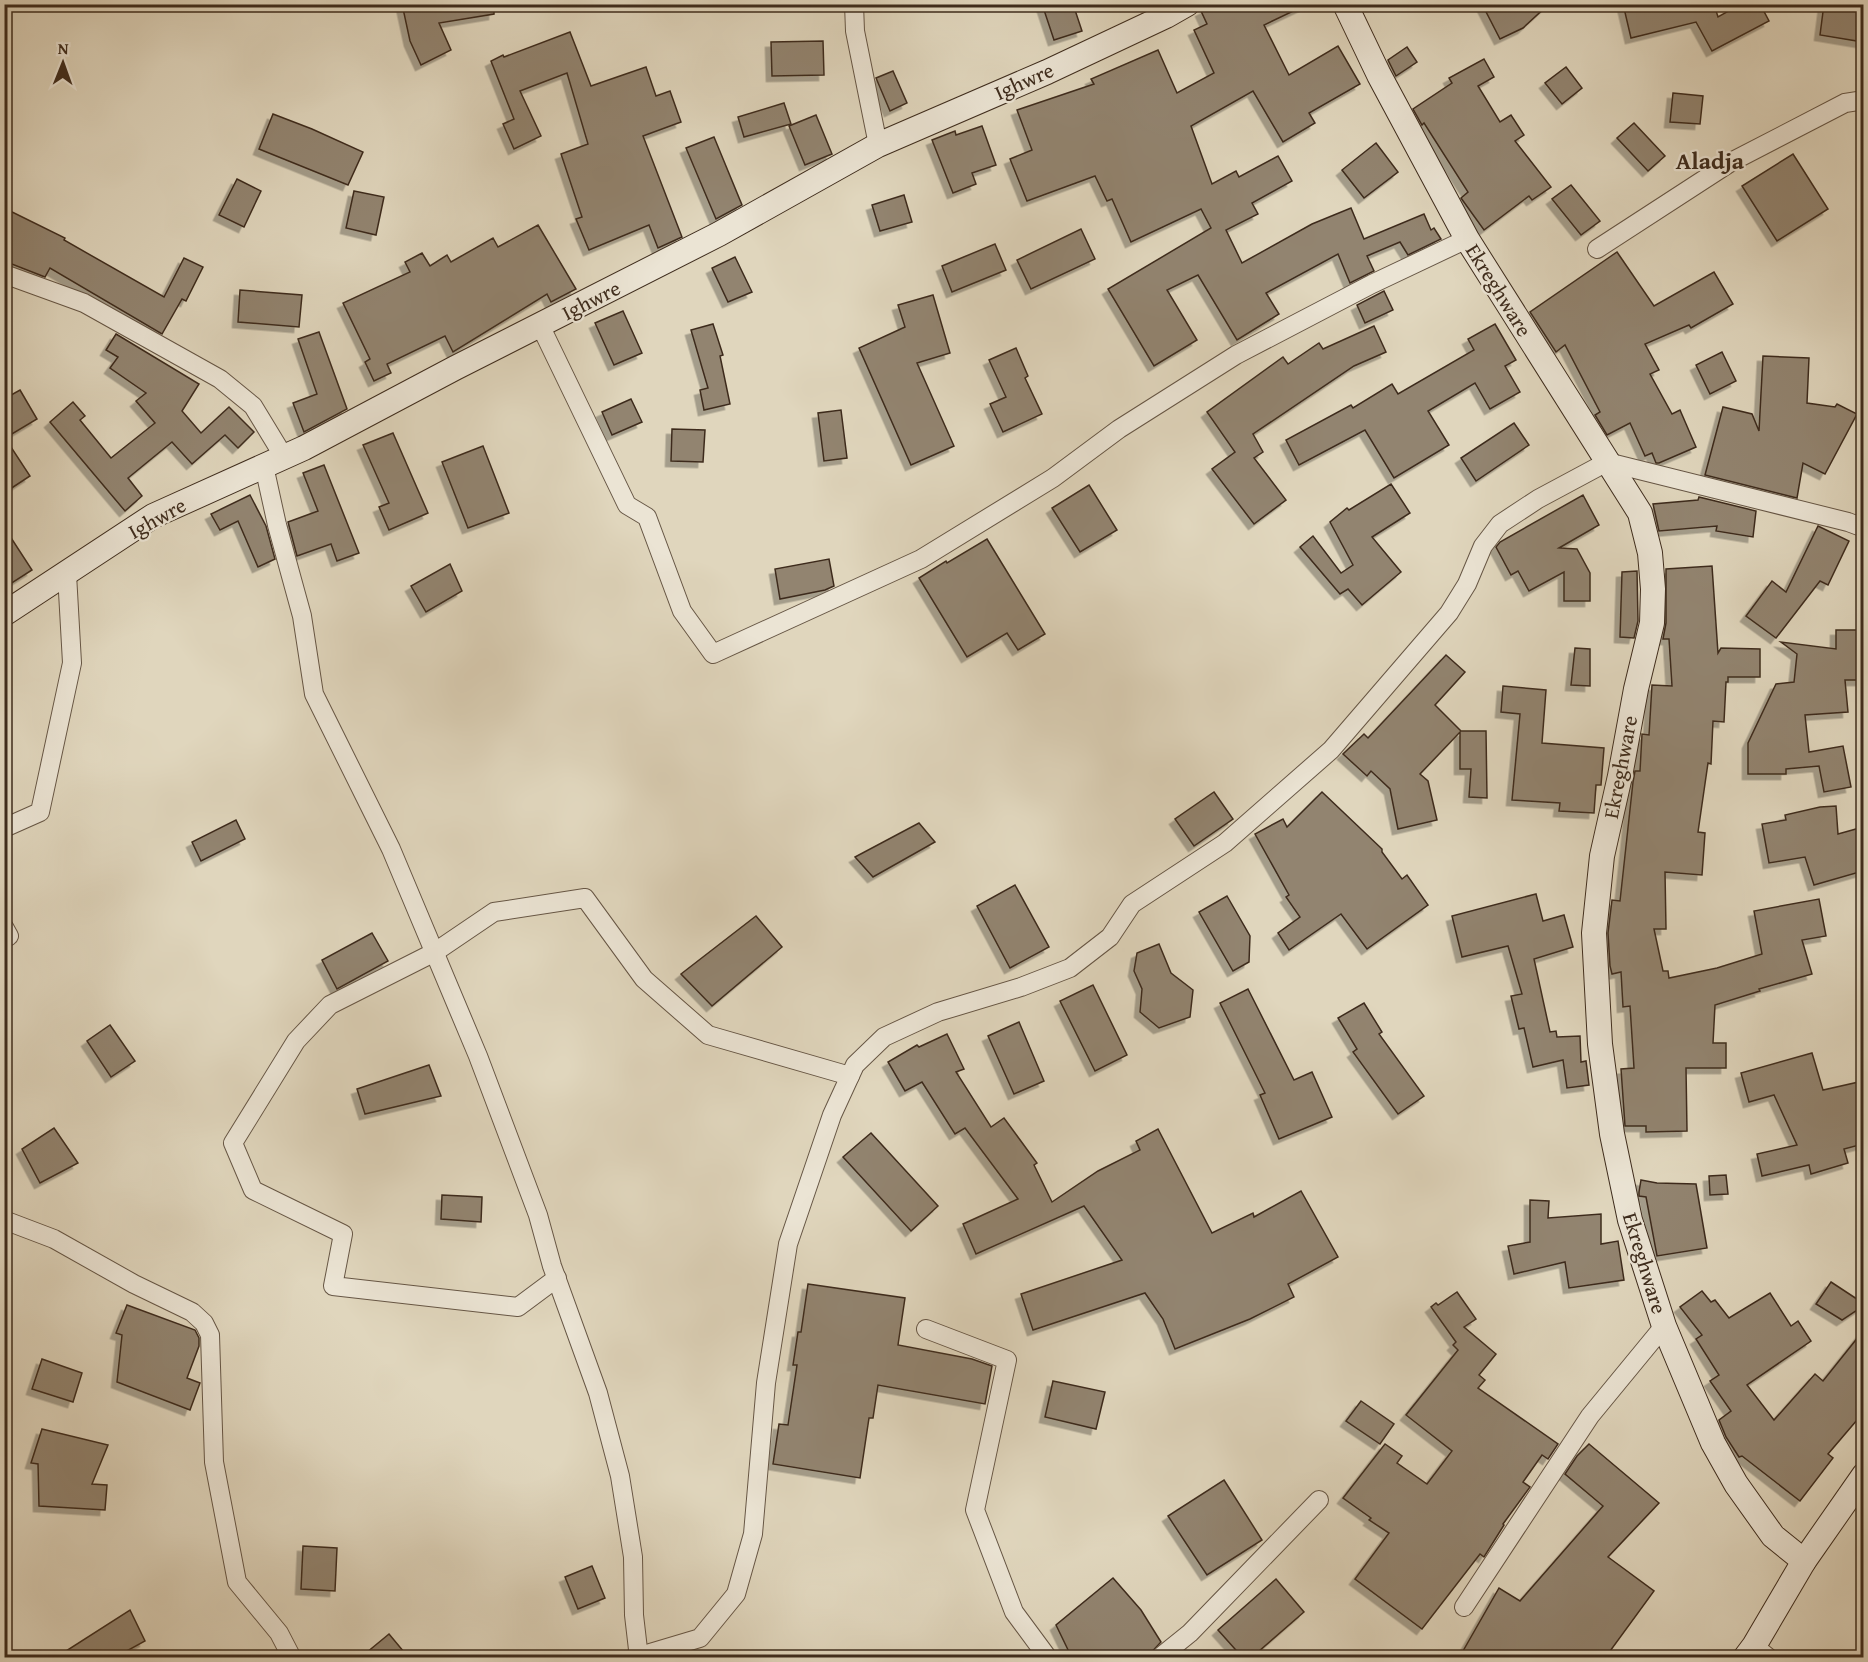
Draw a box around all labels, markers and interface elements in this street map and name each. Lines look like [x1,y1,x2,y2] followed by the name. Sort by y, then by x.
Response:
[33,33,93,93] north arrow
[58,36,69,60] text: N
[989,54,1059,108] street label: Ighwre
[1676,143,1745,178] district label: Aladja
[1458,238,1540,343] street label: Ekreghware
[556,272,626,328] street label: Ighwre
[122,489,192,547] street label: Ighwre
[1595,713,1645,821] street label: Ekreghware
[1615,1209,1675,1318] street label: Ekreghware

